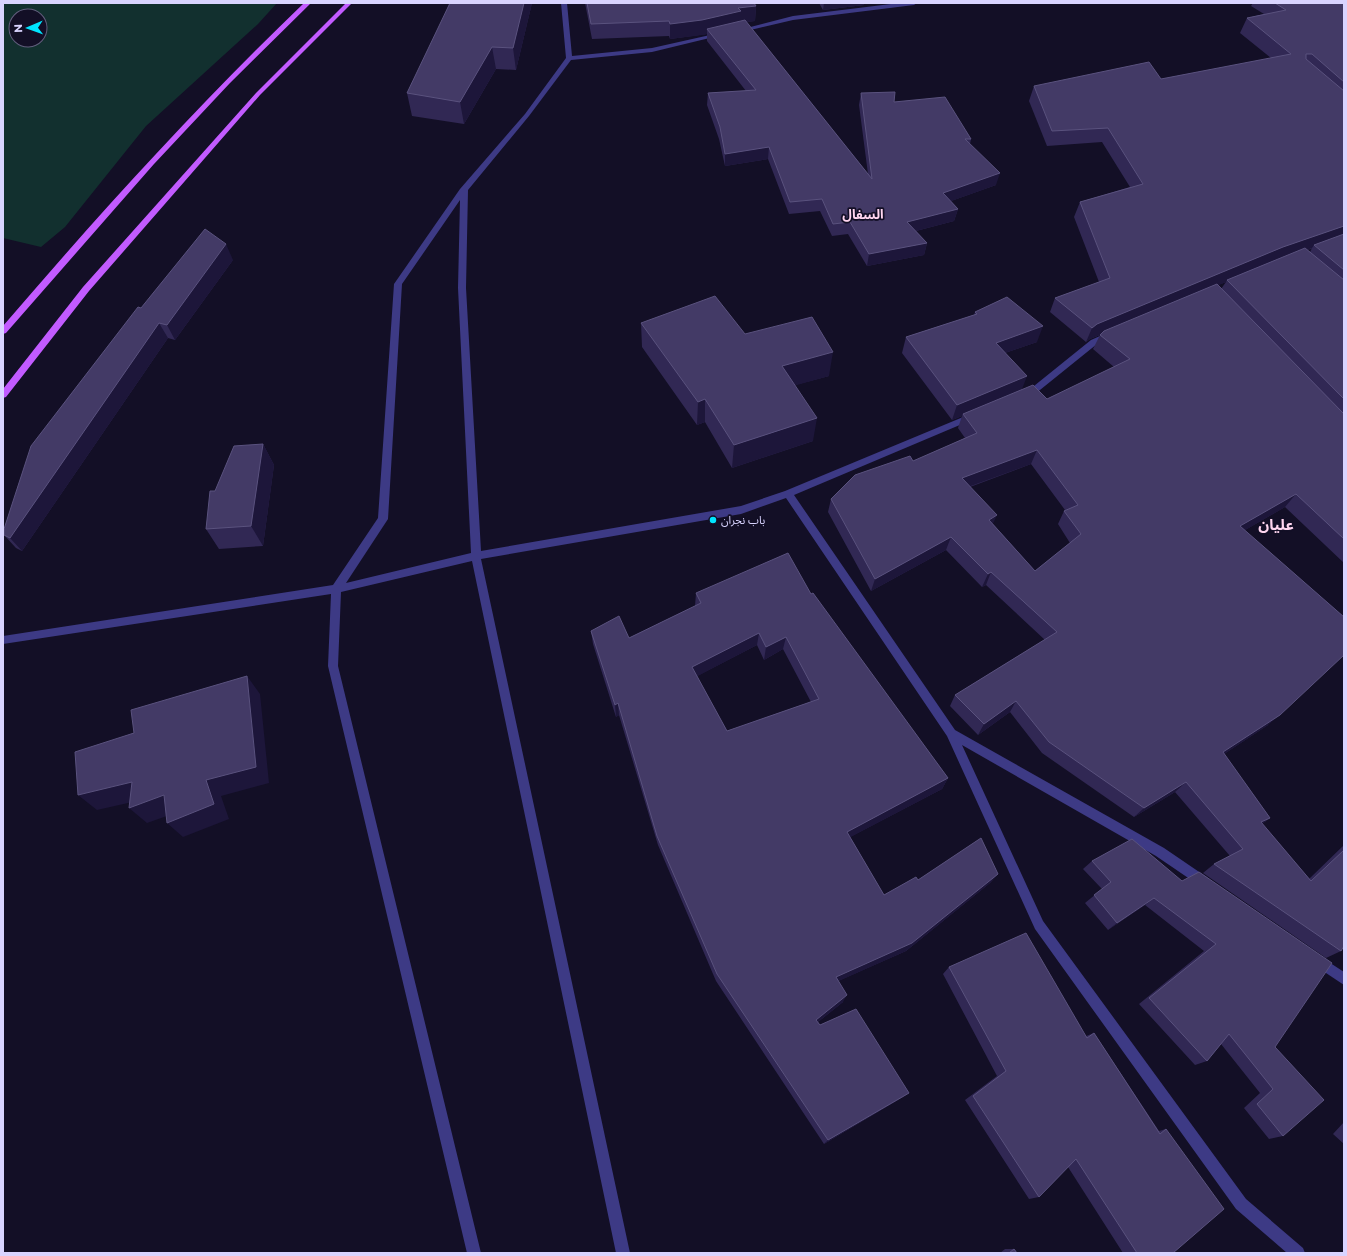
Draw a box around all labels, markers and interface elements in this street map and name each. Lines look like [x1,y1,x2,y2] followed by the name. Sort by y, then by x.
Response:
[8,8,48,48] north arrow
[11,24,25,33] text: N
[842,206,884,222] district label: السفال
[721,513,765,527] place label: باب نجران
[708,515,718,525] marker: باب نجران
[1258,515,1294,534] district label: عليان

